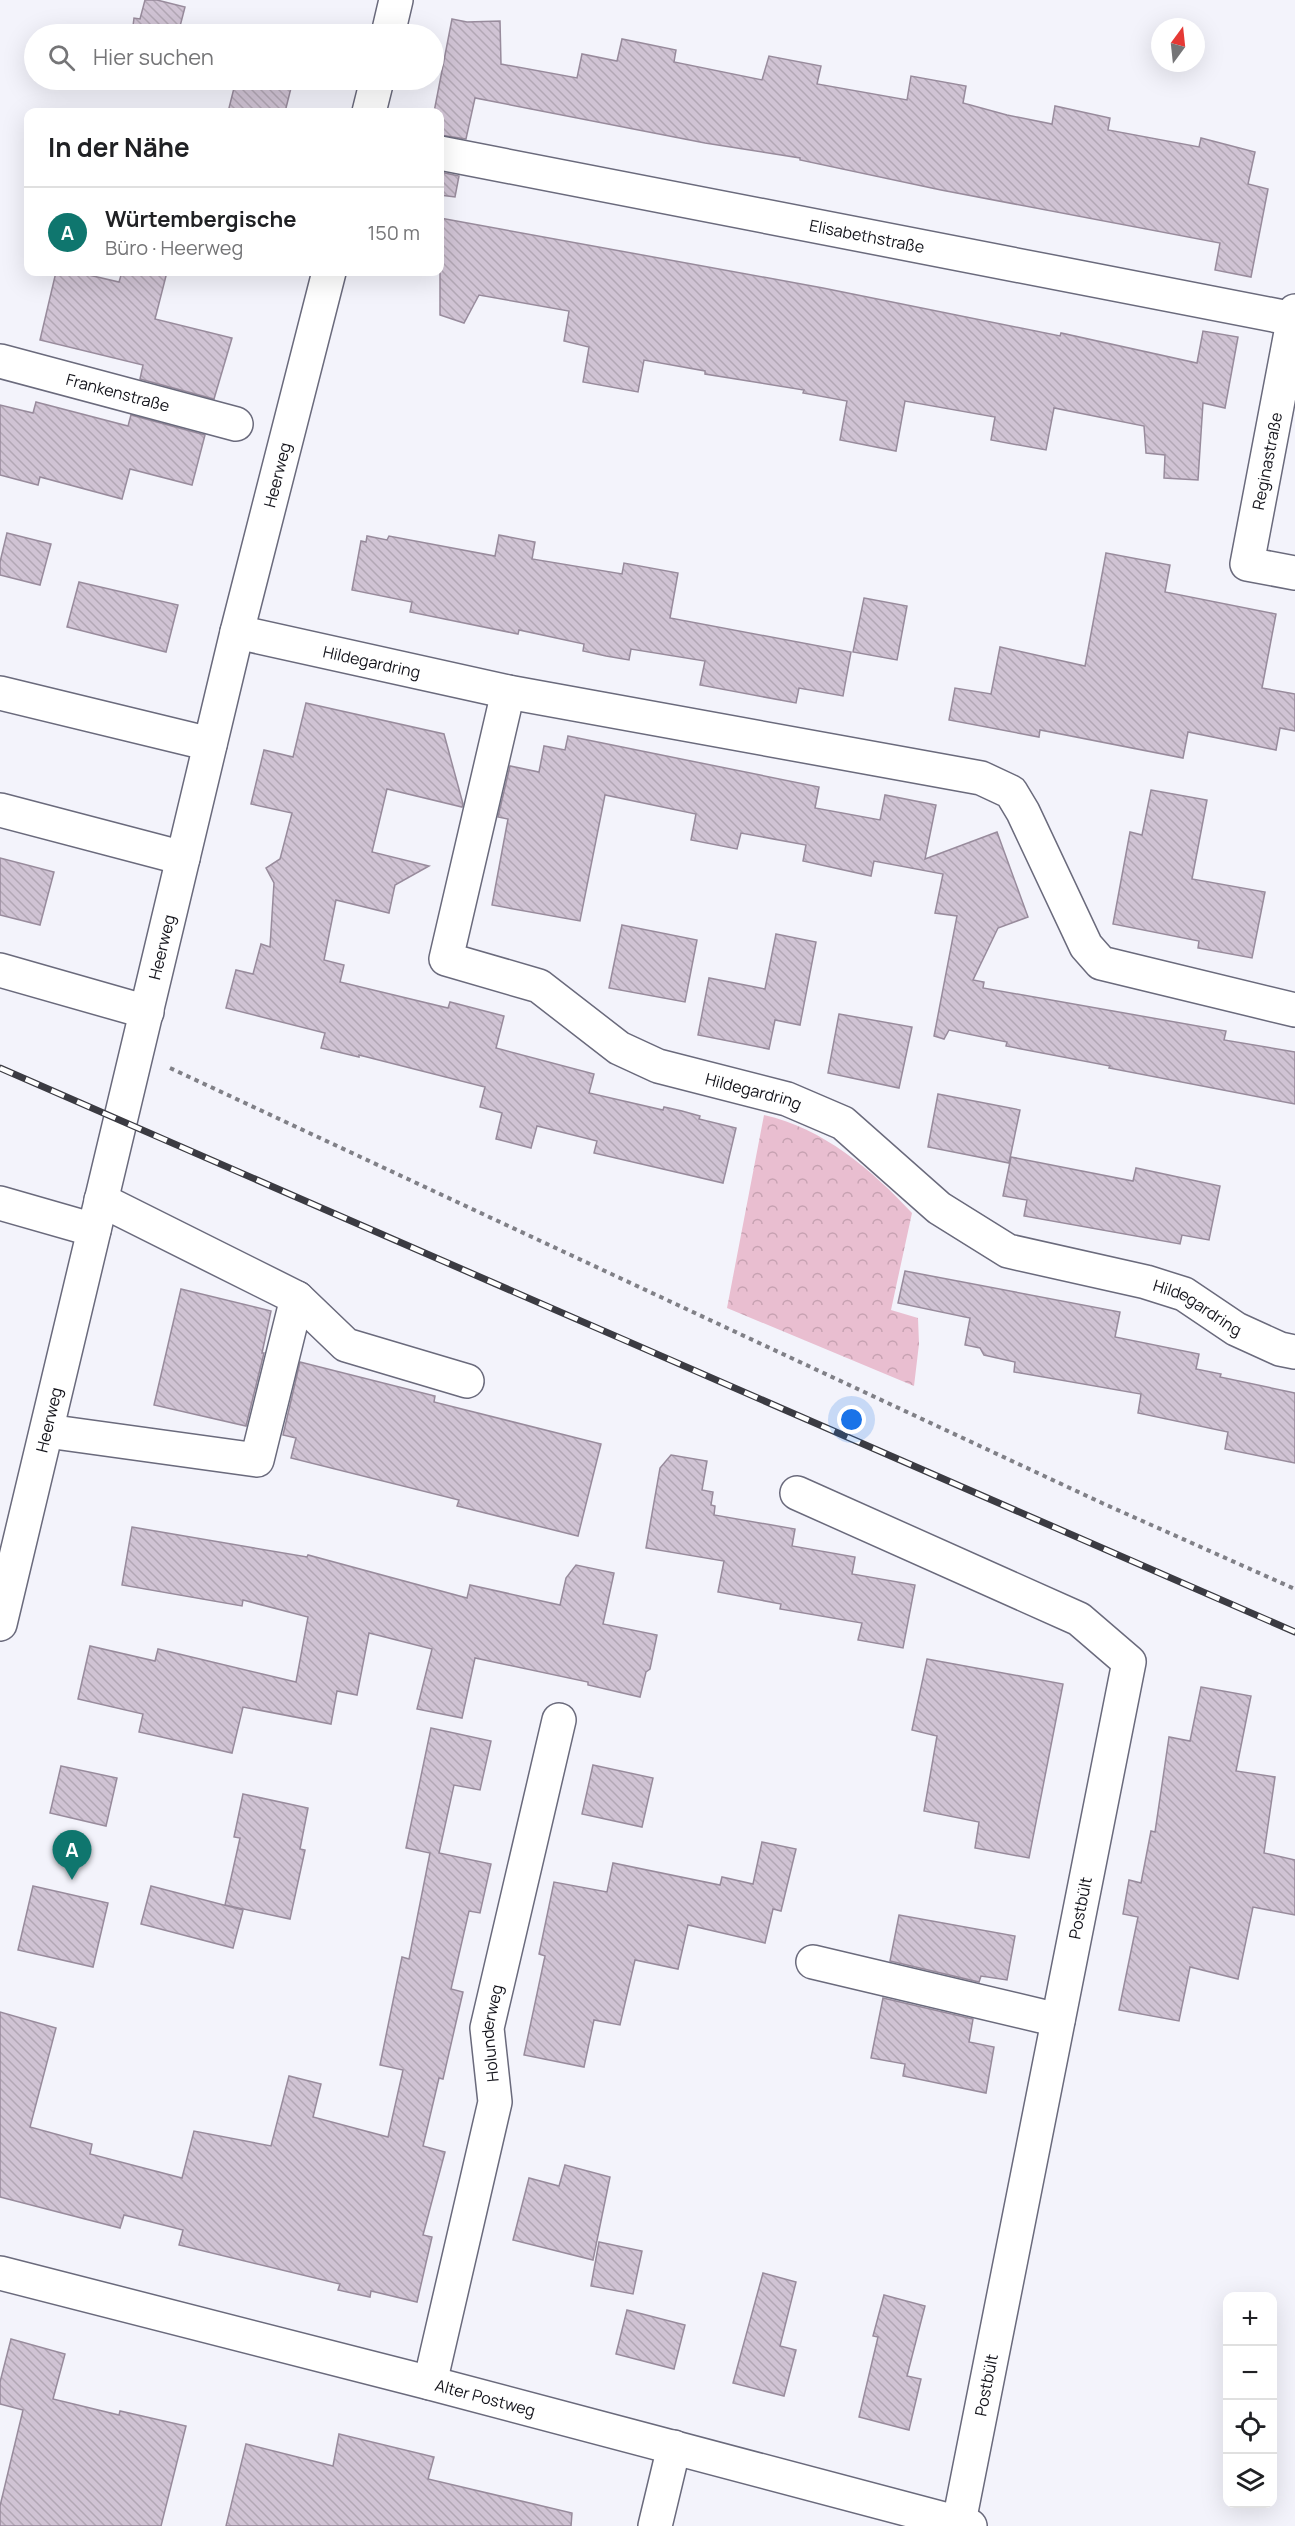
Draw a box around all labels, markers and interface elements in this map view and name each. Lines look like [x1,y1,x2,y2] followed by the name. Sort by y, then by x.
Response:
[1151,18,1205,72] north arrow
[24,24,444,90] search box
[45,41,78,74] icon: search
[93,42,214,72] text: Hier suchen
[48,129,190,165] text: In der Nähe
[105,204,296,234] text: Würtembergische
[808,214,926,258] street label: Elisabethstraße
[61,219,74,246] text: A
[367,219,420,246] text: 150 m
[105,234,243,261] text: Büro · Heerweg
[64,368,172,417] street label: Frankenstraße
[1247,410,1287,512] street label: Reginastraße
[258,440,296,510] street label: Heerweg
[321,640,423,683] street label: Hildegardring
[143,912,180,982] street label: Heerweg
[703,1068,805,1115] street label: Hildegardring
[1151,1274,1245,1341] street label: Hildegardring
[30,1385,67,1455] street label: Heerweg
[837,1405,866,1434] your location
[52,1830,92,1880] pin: A
[1063,1875,1097,1941] street label: Postbült
[476,1982,508,2083] street label: Holunderweg
[1223,2292,1277,2508] map controls
[1223,2292,1277,2346] button: +
[1223,2346,1277,2400] button: −
[969,2352,1003,2418] street label: Postbült
[433,2374,538,2421] street label: Alter Postweg
[1223,2400,1277,2454] button: locate
[1223,2454,1277,2508] button: layers

